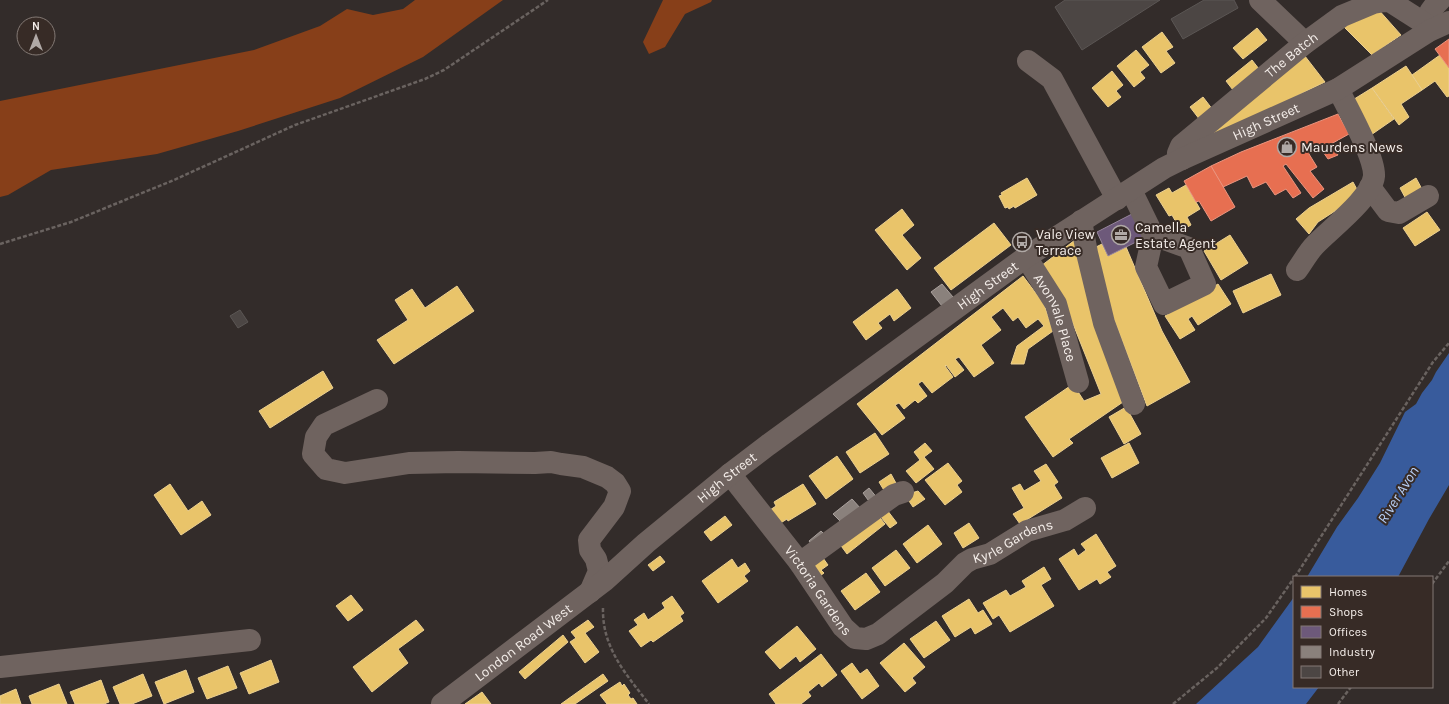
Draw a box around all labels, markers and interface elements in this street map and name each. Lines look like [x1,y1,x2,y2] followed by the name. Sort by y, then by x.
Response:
[16,16,56,56] north arrow
[32,20,40,33] text: N
[1262,28,1321,82] street label: The Batch
[1230,99,1302,144] street label: High Street
[1276,136,1298,158] shop icon: Maurdens News
[1301,139,1403,156] place label: Maurdens News
[1135,219,1216,252] place label: Camella Estate Agent
[1110,224,1132,246] office icon: Camella Estate Agent
[1036,226,1095,259] place label: Vale View Terrace
[1011,231,1033,253] bus stop icon: Vale View Terrace
[954,258,1022,314] street label: High Street
[1030,270,1080,363] street label: Avonvale Place
[694,449,760,507] street label: High Street
[1373,463,1423,527] water label: River Avon
[971,516,1055,567] street label: Kyrle Gardens
[781,542,855,639] street label: Victoria Gardens
[1293,576,1433,688] legend
[1329,585,1367,599] text: Homes
[471,600,576,685] street label: London Road West
[1329,605,1363,619] text: Shops
[1329,625,1367,639] text: Offices
[1329,645,1375,659] text: Industry
[1329,665,1360,679] text: Other

